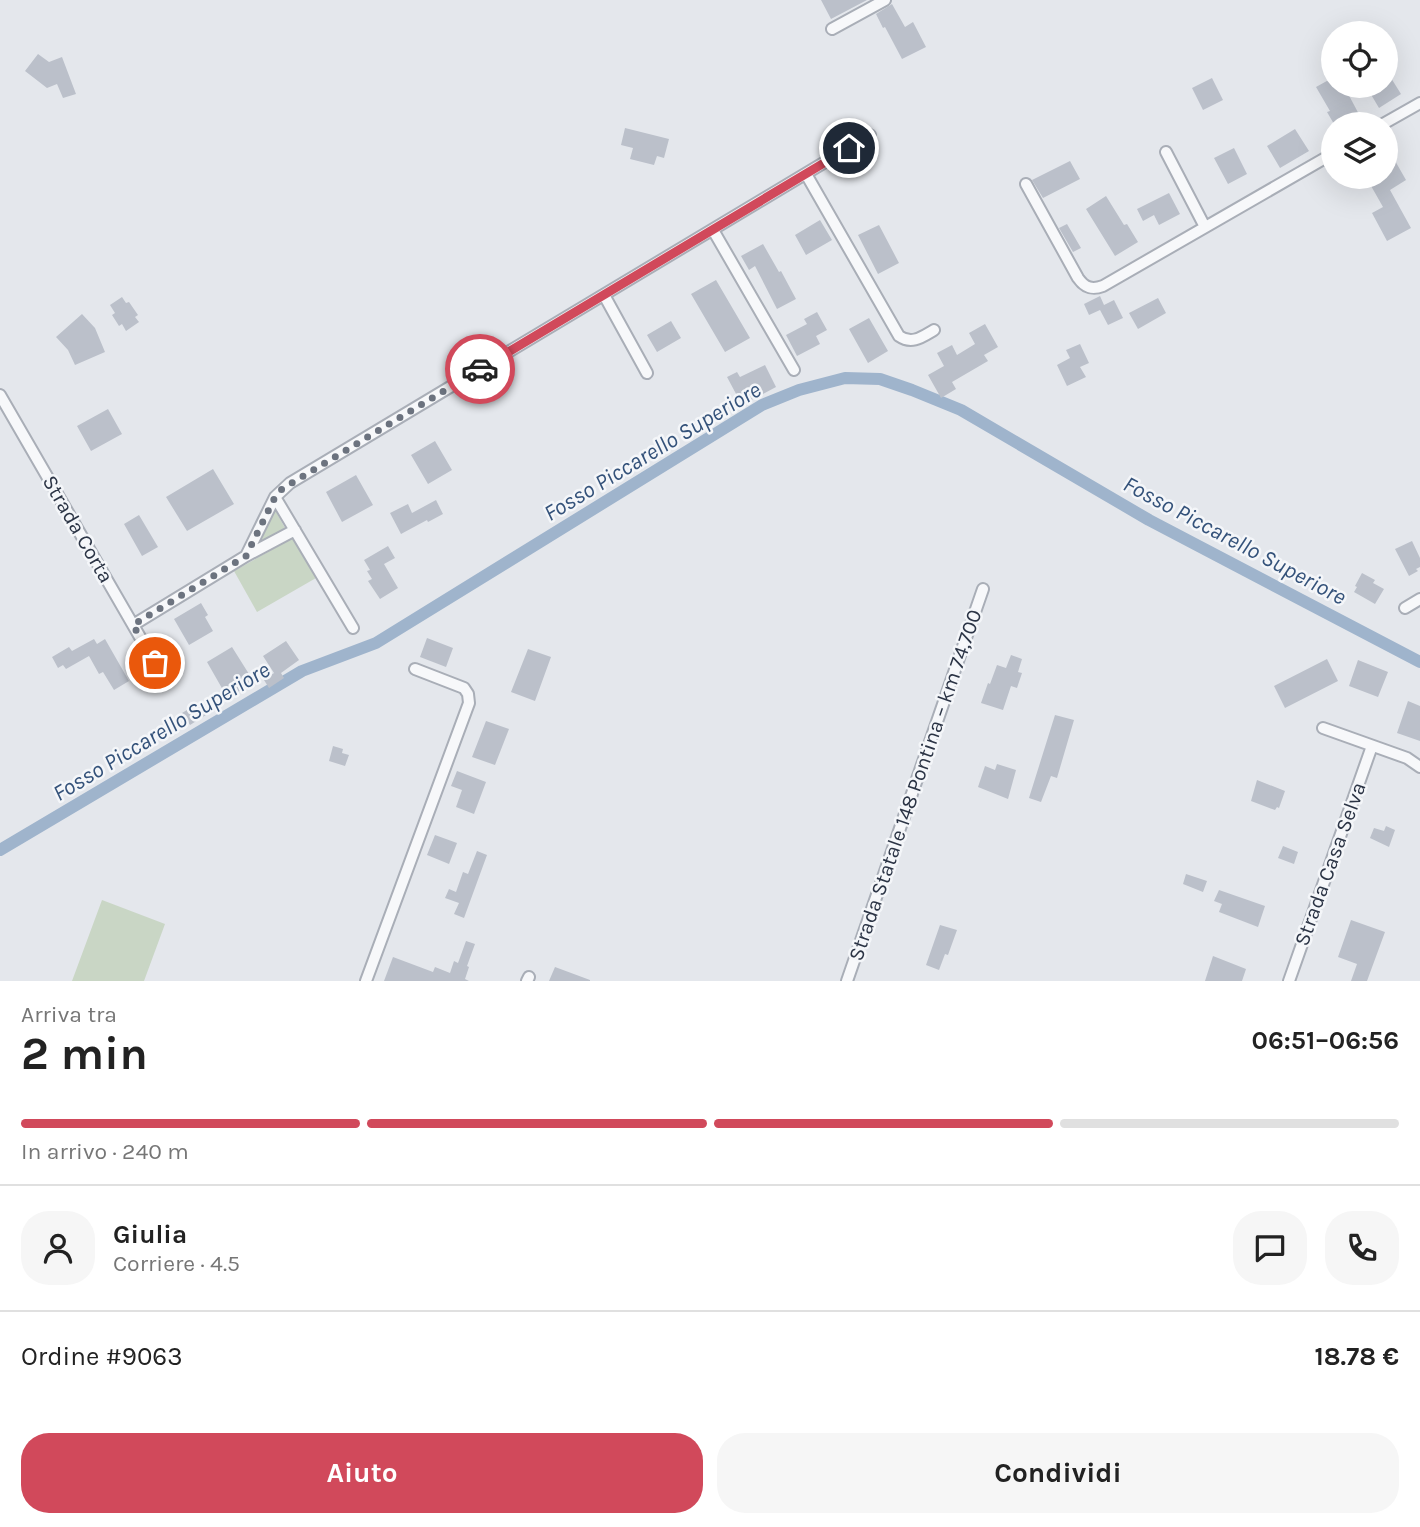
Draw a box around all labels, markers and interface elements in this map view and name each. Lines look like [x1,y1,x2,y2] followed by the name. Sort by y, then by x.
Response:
[1321,21,1398,189] map controls
[1321,21,1398,98] button: locate
[1321,112,1398,189] button: layers
[819,118,879,178] pin
[830,129,868,167] icon: home
[445,334,515,404] courier
[461,350,499,388] icon: car
[539,376,766,527] water label: Fosso Piccarello Superiore
[1119,470,1351,611] water label: Fosso Piccarello Superiore
[38,471,118,587] street label: Strada Corta
[843,606,987,964] street label: Strada Statale 148 Pontina – km 74,700
[125,633,185,693] pin
[136,644,174,682] icon: bag
[48,656,275,807] water label: Fosso Piccarello Superiore
[1289,779,1371,949] street label: Strada Casa Selva
[21,1001,117,1028] text: Arriva tra
[1252,1025,1399,1056] text: 06:51–06:56
[21,1027,148,1081] text: 2 min
[21,1138,189,1165] text: In arrivo · 240 m
[21,1211,95,1285] button: person
[1233,1211,1307,1285] button: chat
[1325,1211,1399,1285] button: phone
[113,1219,187,1250] text: Giulia
[113,1250,240,1277] text: Corriere · 4.5
[21,1341,183,1372] text: Ordine #9063
[1315,1341,1399,1372] text: 18.78 €
[21,1433,703,1513] button: Aiuto
[717,1433,1399,1513] button: Condividi

